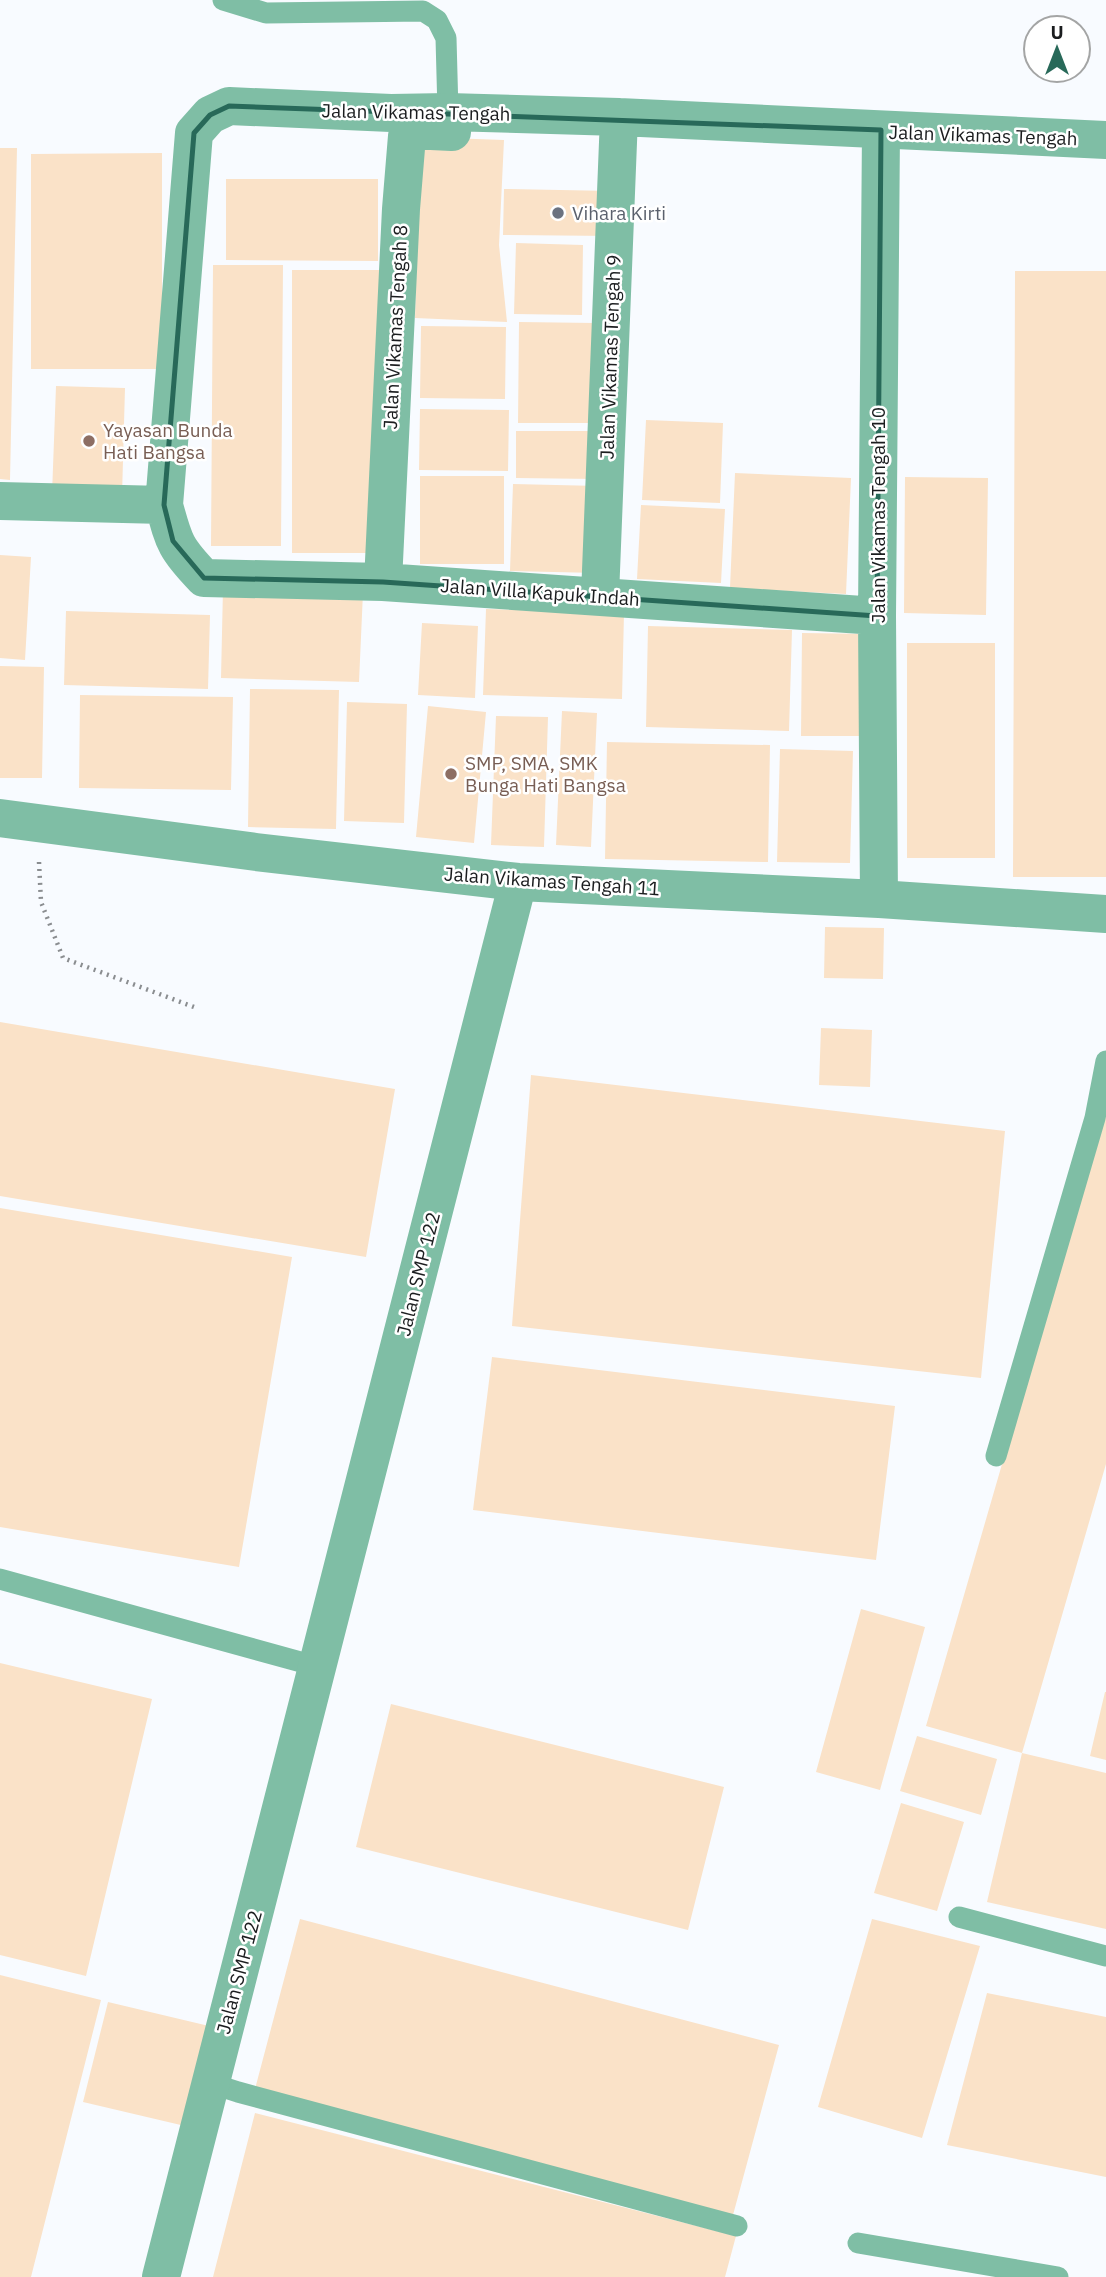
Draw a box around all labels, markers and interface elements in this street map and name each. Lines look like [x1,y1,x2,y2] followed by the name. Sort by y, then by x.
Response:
[1022,14,1092,84] north arrow
[1050,20,1064,44] text: U
[321,98,511,126] street label: Jalan Vikamas Tengah
[888,120,1078,150] street label: Jalan Vikamas Tengah
[572,201,666,225] place label: Vihara Kirti
[550,205,566,221] marker: Vihara Kirti
[378,224,412,430] street label: Jalan Vikamas Tengah 8
[594,254,626,460] street label: Jalan Vikamas Tengah 9
[866,407,890,623] street label: Jalan Vikamas Tengah 10
[103,418,233,464] place label: Yayasan Bunda Hati Bangsa
[81,433,97,449] marker: Yayasan Bunda Hati Bangsa
[439,573,641,611] street label: Jalan Villa Kapuk Indah
[465,751,626,797] place label: SMP, SMA, SMK Bunga Hati Bangsa
[443,766,459,782] marker: SMP, SMA, SMK Bunga Hati Bangsa
[443,861,661,901] street label: Jalan Vikamas Tengah 11
[391,1209,445,1339] street label: Jalan SMP 122
[211,1908,267,2036] street label: Jalan SMP 122

